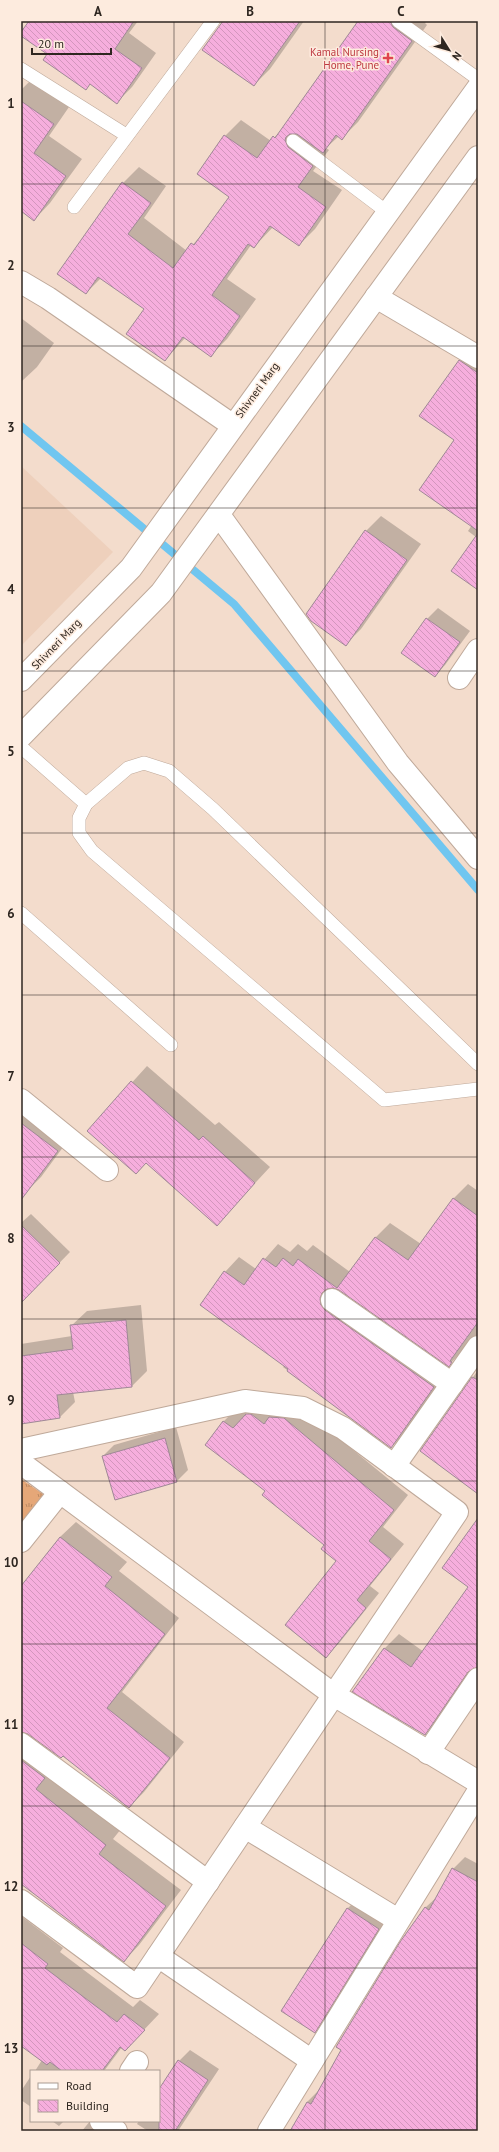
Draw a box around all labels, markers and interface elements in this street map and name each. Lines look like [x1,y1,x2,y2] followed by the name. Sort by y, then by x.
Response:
[94,3,102,20] text: A
[246,3,254,20] text: B
[397,3,405,20] text: C
[32,30,111,56] scale bar
[429,30,469,70] north arrow
[38,36,64,51] text: 20 m
[310,45,379,72] place label: Kamal Nursing Home, Pune
[449,49,465,63] text: N
[382,52,394,64] marker: Kamal Nursing Home, Pune
[7,95,15,112] text: 1
[7,257,15,274] text: 2
[232,359,282,420] street label: Shivneri Marg
[7,419,15,436] text: 3
[7,581,15,598] text: 4
[28,616,84,672] street label: Shivneri Marg
[7,743,15,760] text: 5
[7,905,15,922] text: 6
[7,1068,15,1085] text: 7
[7,1230,15,1247] text: 8
[7,1392,15,1409] text: 9
[4,1554,18,1571] text: 10
[4,1716,18,1733] text: 11
[4,1878,18,1895] text: 12
[4,2040,18,2057] text: 13
[30,2070,160,2122] legend
[66,2078,91,2093] text: Road
[66,2098,109,2113] text: Building

